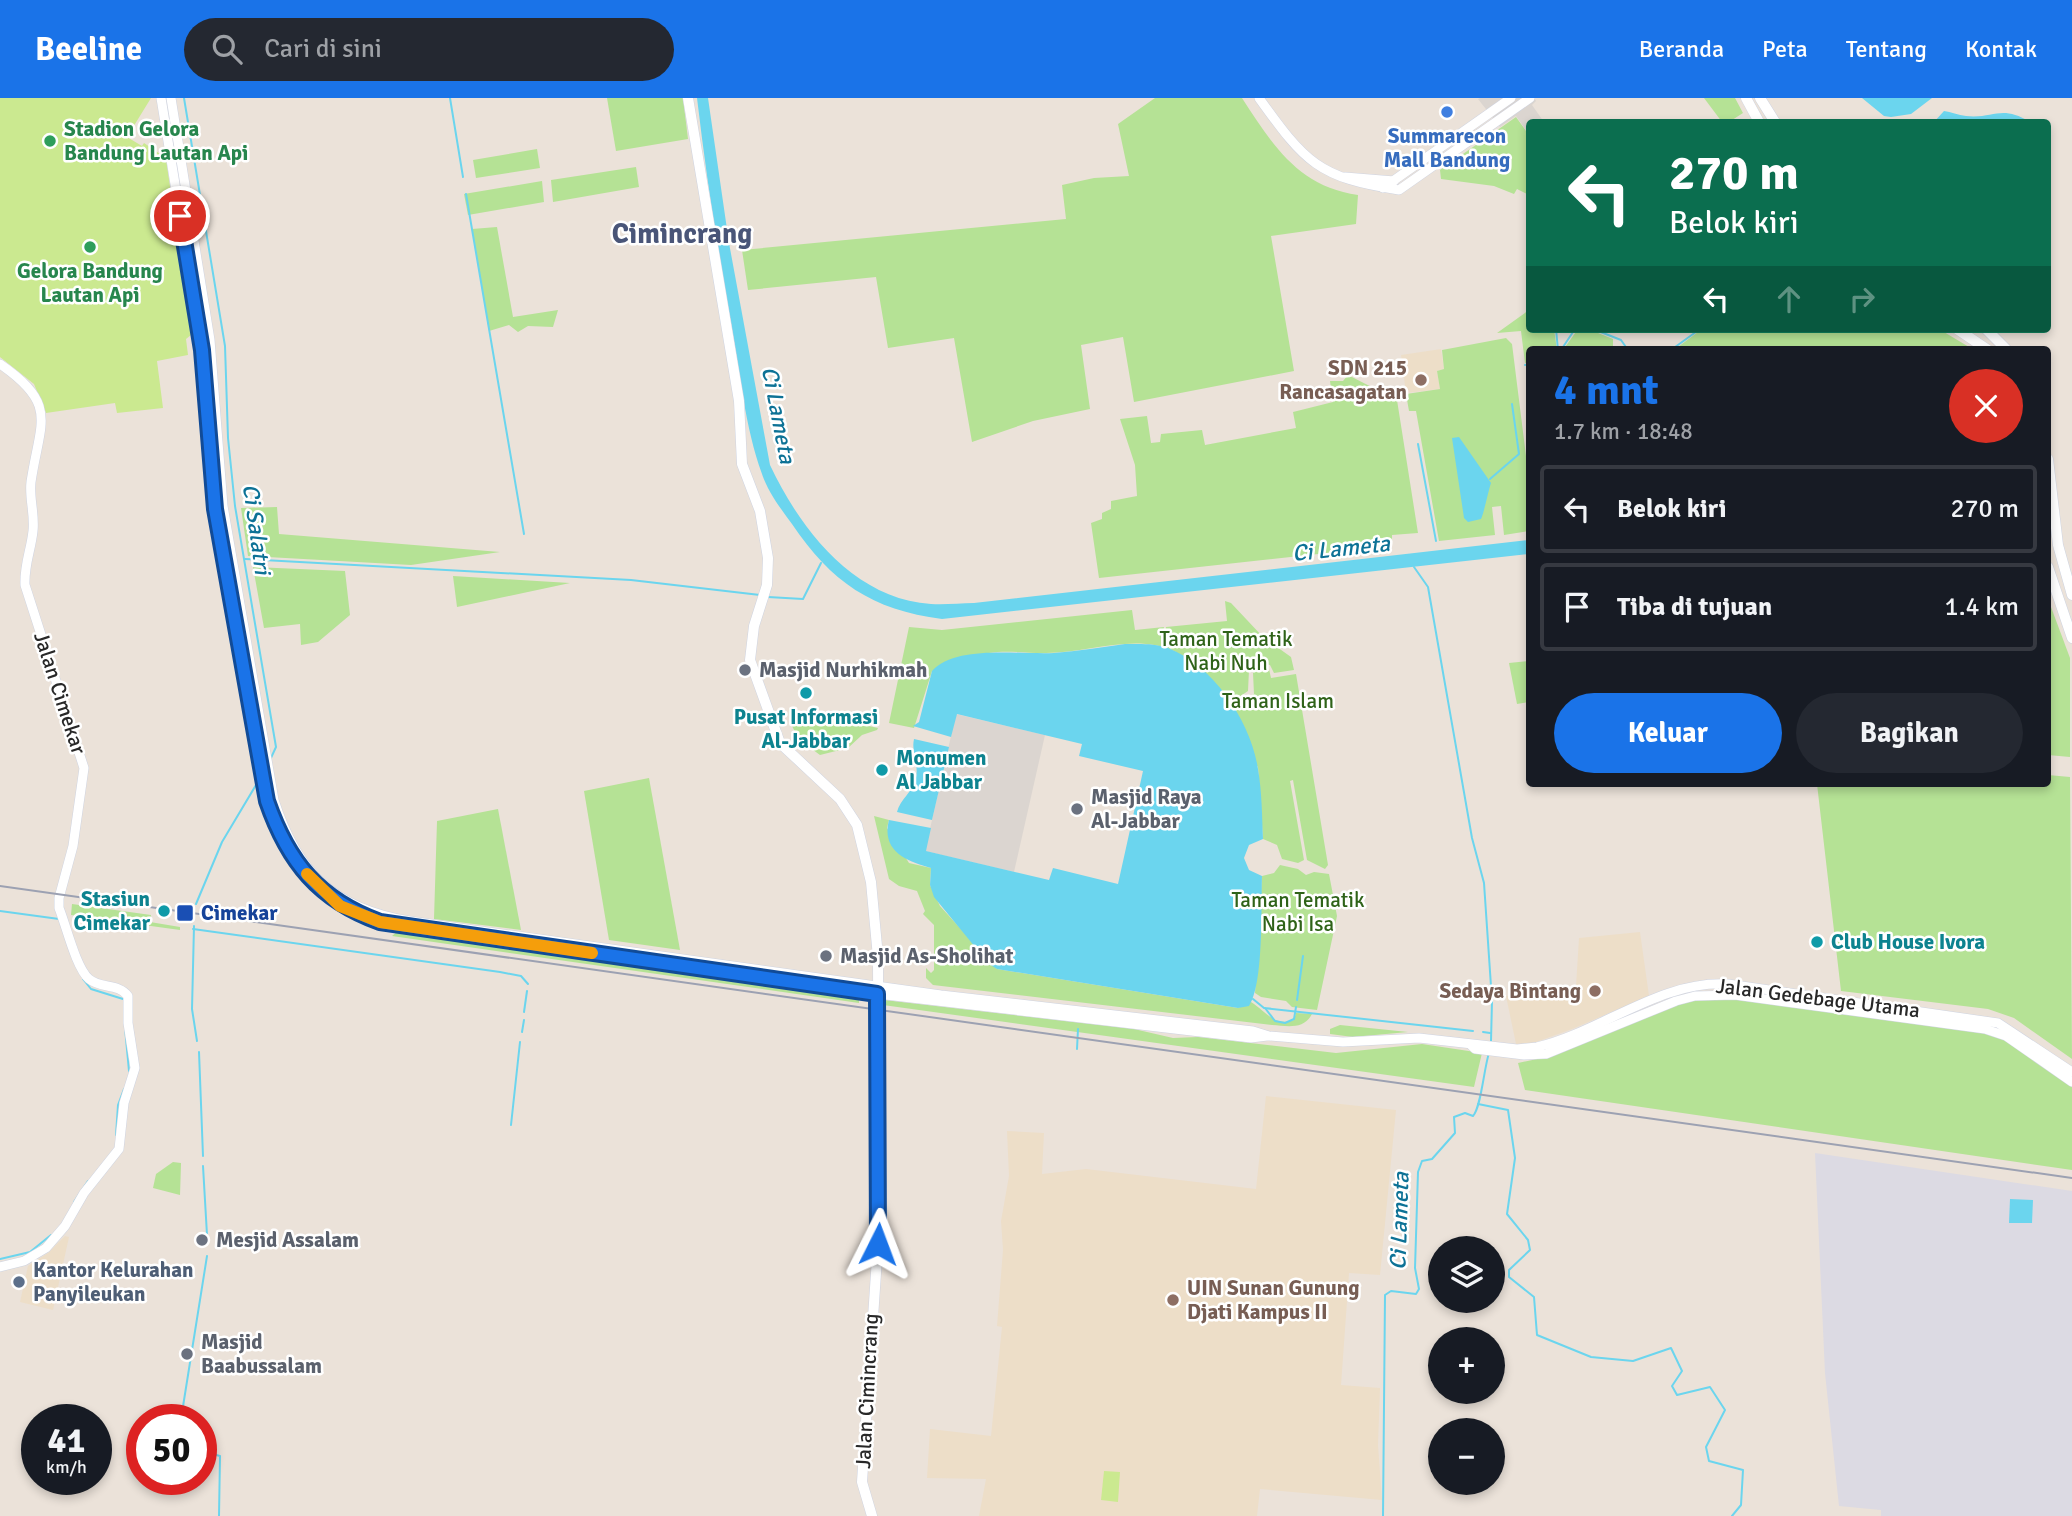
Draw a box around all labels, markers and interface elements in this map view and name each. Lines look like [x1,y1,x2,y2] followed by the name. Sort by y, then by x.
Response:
[184,18,674,81] search box
[35,29,142,70] text: Beeline
[208,30,246,68] icon: search
[264,33,382,65] text: Cari di sini
[1639,34,1724,64] text: Beranda
[1762,34,1808,64] text: Peta
[1846,34,1927,64] text: Tentang
[1965,34,2037,64] text: Kontak
[1439,104,1455,120] marker: Summarecon Mall Bandung
[64,116,248,166] place label: Stadion Gelora Bandung Lautan Api
[1384,123,1510,173] place label: Summarecon Mall Bandung
[42,133,58,149] marker: Stadion Gelora Bandung Lautan Api
[1669,143,1799,203] text: 270 m
[1554,147,1645,238] icon: left
[150,186,210,246] pin
[161,197,199,235] icon: arrive
[1669,203,1799,242] text: Belok kiri
[612,217,752,251] district label: Cimincrang
[82,239,98,255] marker: Gelora Bandung Lautan Api
[17,258,163,308] place label: Gelora Bandung Lautan Api
[1697,280,1735,318] icon: left
[1770,280,1808,318] icon: ahead
[1843,280,1881,318] icon: right
[1279,355,1407,405] place label: SDN 215 Rancasagatan
[755,364,802,467] water label: Ci Lameta
[1554,365,1659,416] text: 4 mnt
[1949,369,2023,443] button: close
[1413,372,1429,388] marker: SDN 215 Rancasagatan
[1554,417,1693,446] text: 1.7 km · 18:48
[236,482,278,579] water label: Ci Salatri
[1558,490,1596,528] icon: left
[1617,493,1726,525] text: Belok kiri
[1950,493,2019,525] text: 270 m
[1291,529,1393,568] water label: Ci Lameta
[1558,588,1596,626] icon: arrive
[1617,591,1772,623] text: Tiba di tujuan
[1945,591,2019,623] text: 1.4 km
[1160,626,1293,676] park label: Taman Tematik Nabi Nuh
[28,629,92,758] street label: Jalan Cimekar
[759,657,928,683] place label: Masjid Nurhikmah
[737,662,753,678] marker: Masjid Nurhikmah
[798,685,814,701] marker: Pusat Informasi Al-Jabbar
[1222,688,1334,714] park label: Taman Islam
[1554,693,1782,773] button: Keluar
[1796,693,2023,773] button: Bagikan
[734,704,878,754] place label: Pusat Informasi Al-Jabbar
[896,745,986,795] place label: Monumen Al Jabbar
[874,762,890,778] marker: Monumen Al Jabbar
[1091,784,1202,834] place label: Masjid Raya Al-Jabbar
[1069,801,1085,817] marker: Masjid Raya Al-Jabbar
[73,886,151,936] place label: Stasiun Cimekar
[1232,887,1365,937] park label: Taman Tematik Nabi Isa
[201,900,278,926] place label: Cimekar
[156,903,172,919] marker: Stasiun Cimekar
[175,903,195,923] marker: Cimekar
[1831,929,1985,955] place label: Club House Ivora
[1809,934,1825,950] marker: Club House Ivora
[840,943,1013,969] place label: Masjid As-Sholihat
[818,948,834,964] marker: Masjid As-Sholihat
[1714,973,1922,1023] street label: Jalan Gedebage Utama
[1439,978,1581,1004] place label: Sedaya Bintang
[1587,983,1603,999] marker: Sedaya Bintang
[1383,1170,1416,1271] water label: Ci Lameta
[841,1207,915,1281] position arrow
[216,1227,359,1253] place label: Mesjid Assalam
[194,1232,210,1248] marker: Mesjid Assalam
[1428,1236,1505,1495] map controls
[1428,1236,1505,1313] button: layers
[33,1257,194,1307] place label: Kantor Kelurahan Panyileukan
[11,1274,27,1290] marker: Kantor Kelurahan Panyileukan
[1187,1275,1360,1325] place label: UIN Sunan Gunung Djati Kampus II
[1165,1292,1181,1308] marker: UIN Sunan Gunung Djati Kampus II
[850,1313,884,1469] street label: Jalan Cimincrang
[1428,1327,1505,1404] button: +
[201,1329,322,1379] place label: Masjid Baabussalam
[179,1346,195,1362] marker: Masjid Baabussalam
[126,1404,217,1495] speed limit sign: 50
[1428,1418,1505,1495] button: −
[48,1419,85,1462] text: 41
[46,1456,87,1478] text: km/h

